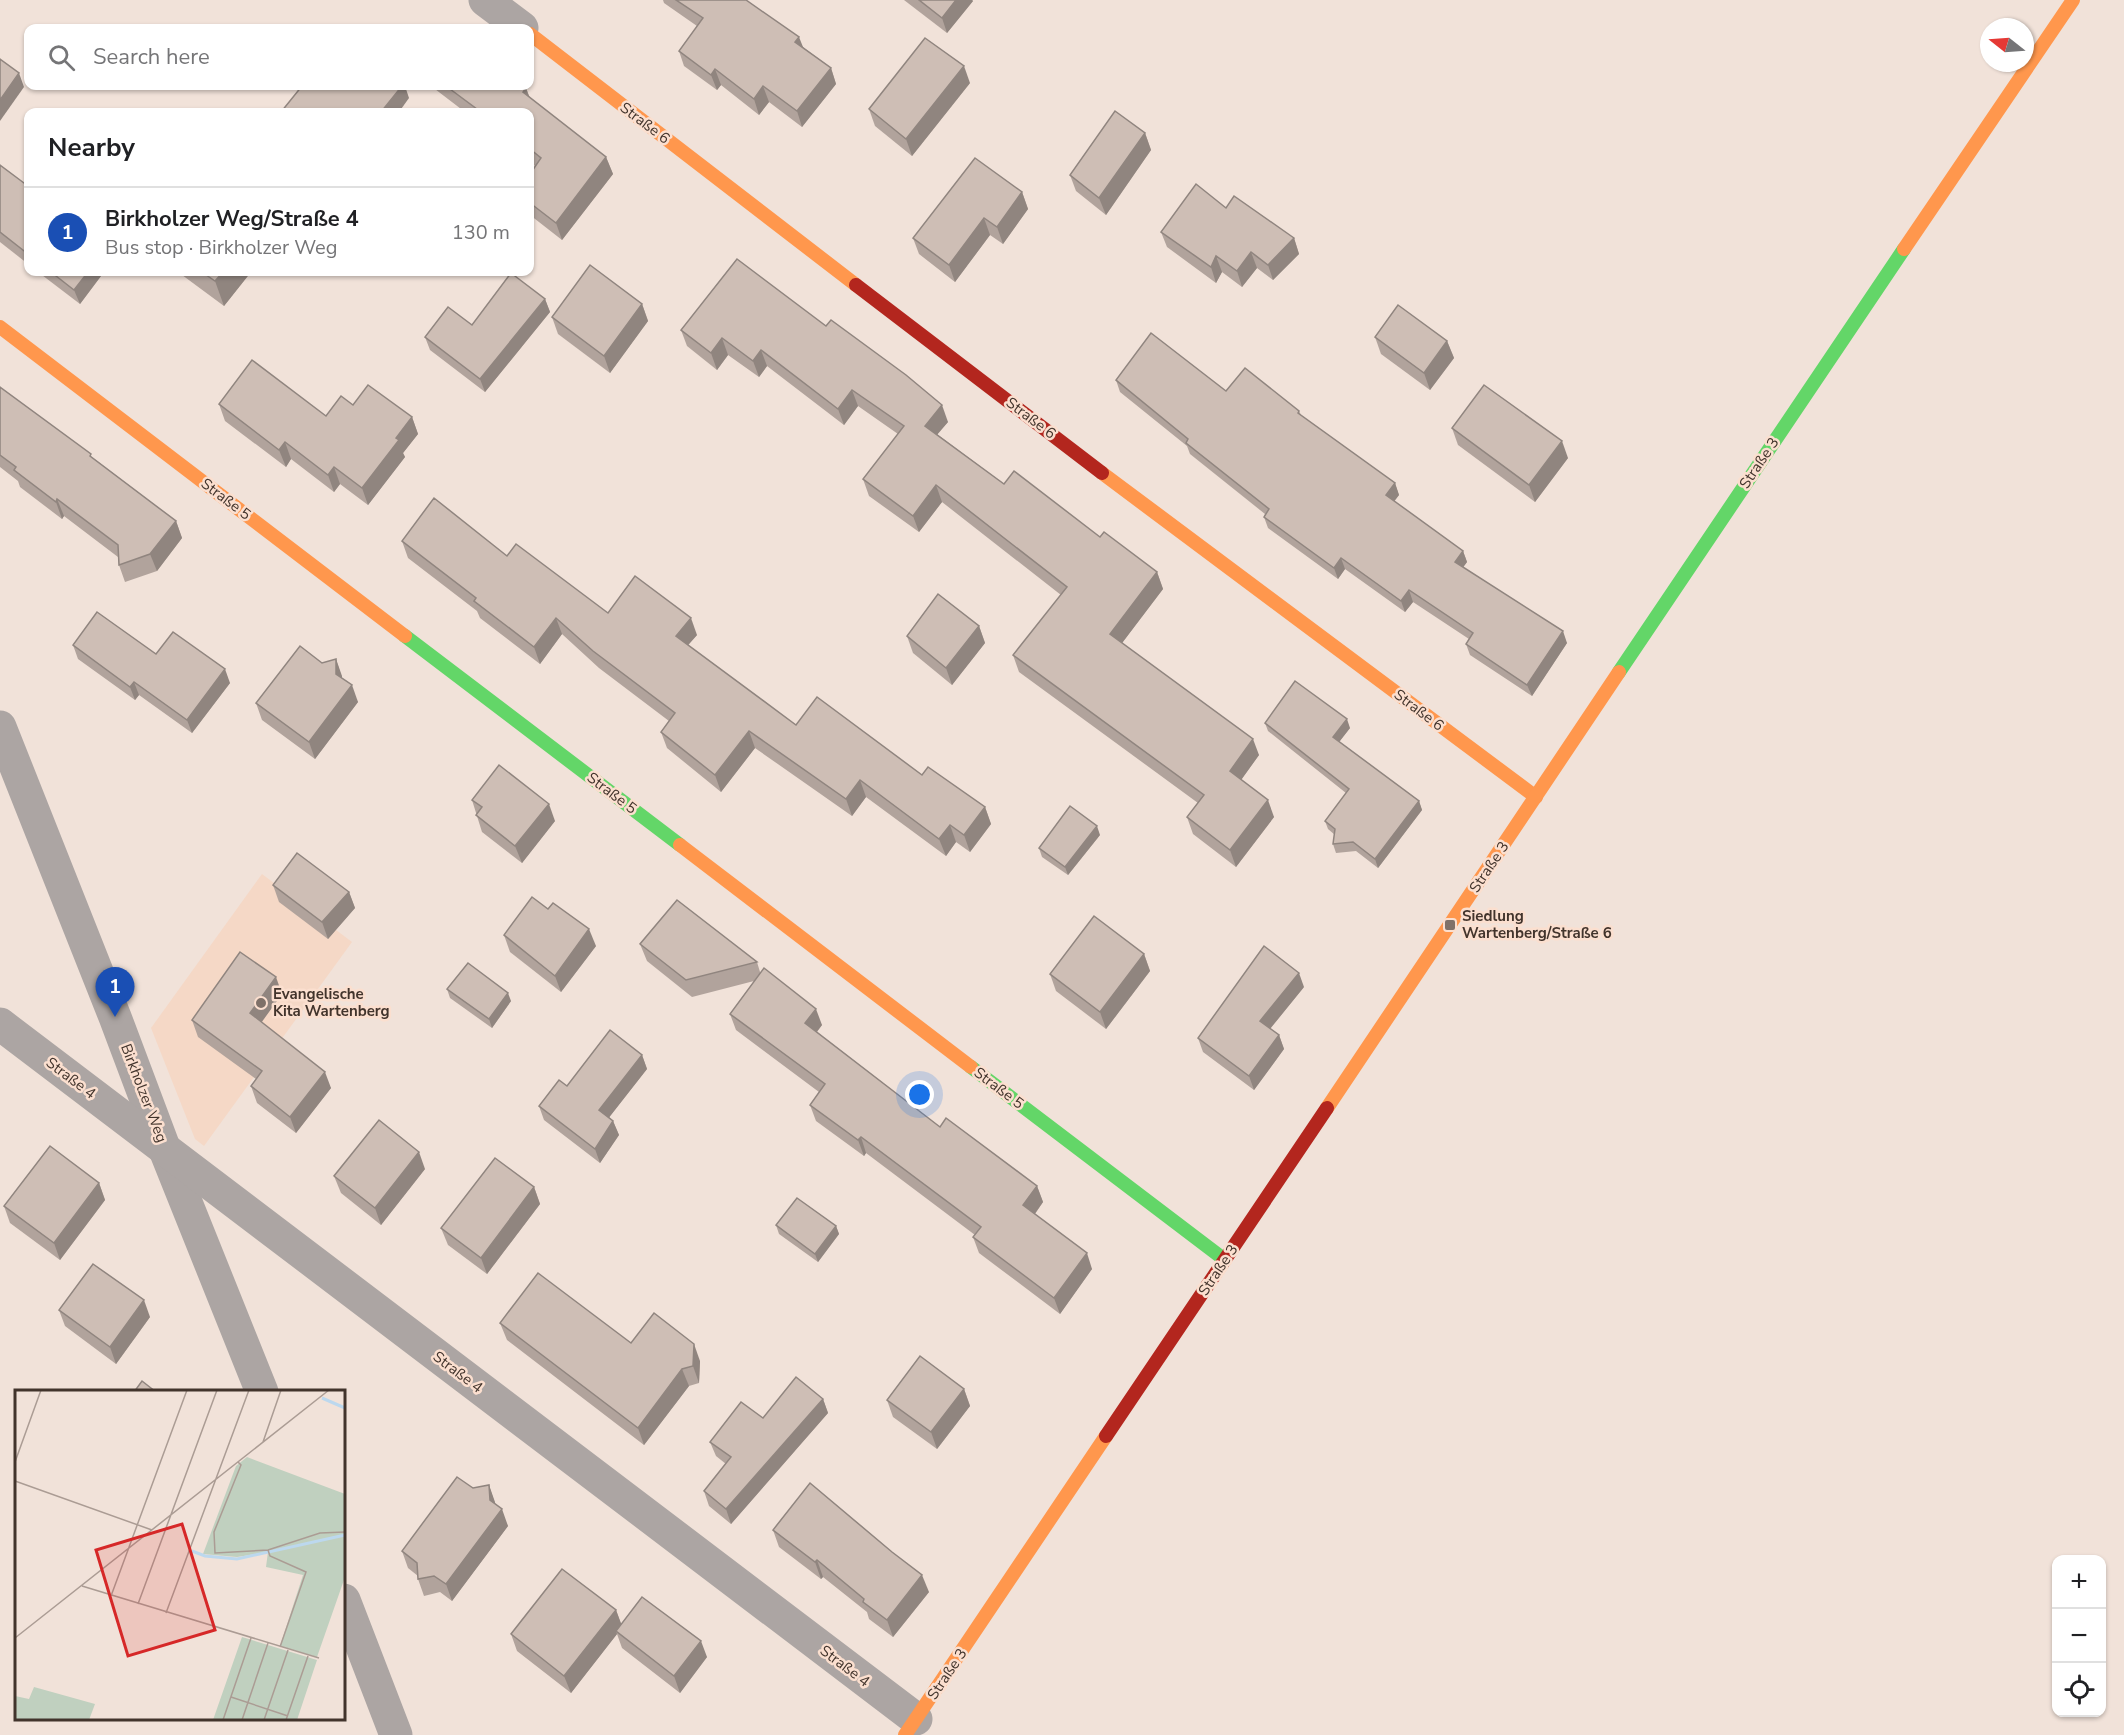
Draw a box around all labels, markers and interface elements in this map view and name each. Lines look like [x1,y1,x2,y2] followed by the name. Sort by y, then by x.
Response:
[1980,18,2034,72] north arrow
[24,24,534,90] search box
[45,41,78,74] icon: search
[93,42,210,72] text: Search here
[616,98,674,148] street label: Straße 6
[48,130,135,165] text: Nearby
[105,204,359,234] text: Birkholzer Weg/Straße 4
[62,219,74,246] text: 1
[452,219,510,246] text: 130 m
[105,234,337,261] text: Bus stop · Birkholzer Weg
[1002,393,1060,443] street label: Straße 6
[1735,433,1783,493] street label: Straße 3
[197,474,255,524] street label: Straße 5
[1390,685,1448,735] street label: Straße 6
[583,768,641,818] street label: Straße 5
[1465,837,1513,897] street label: Straße 3
[1462,906,1612,943] place label: Siedlung Wartenberg/Straße 6
[1443,918,1457,932] marker: Siedlung Wartenberg/Straße 6
[96,968,134,1017] pin: 1
[273,984,390,1021] place label: Evangelische Kita Wartenberg
[254,996,268,1010] marker: Evangelische Kita Wartenberg
[116,1041,172,1145] street label: Birkholzer Weg
[42,1053,100,1103] street label: Straße 4
[970,1063,1028,1113] street label: Straße 5
[905,1080,934,1109] your location
[1194,1240,1242,1300] street label: Straße 3
[429,1347,487,1397] street label: Straße 4
[15,1390,345,1720] inset map
[2052,1555,2106,1717] map controls
[2052,1555,2106,1609] button: +
[2052,1609,2106,1663] button: −
[816,1641,874,1691] street label: Straße 4
[923,1644,971,1704] street label: Straße 3
[2052,1663,2106,1717] button: locate

